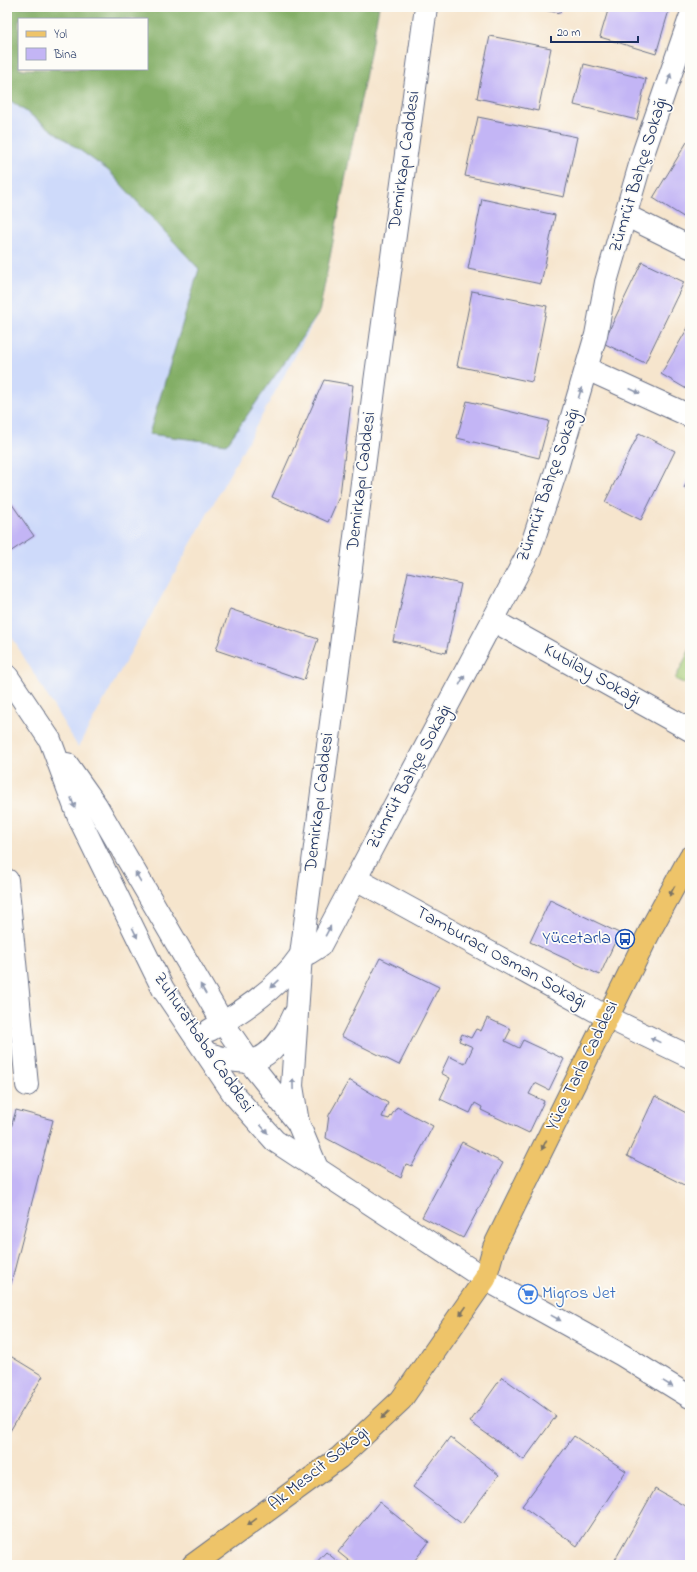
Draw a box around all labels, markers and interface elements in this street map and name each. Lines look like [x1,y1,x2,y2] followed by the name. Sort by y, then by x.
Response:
[18,18,148,70] legend
[551,18,638,44] scale bar
[557,24,580,42] text: 20 m
[54,26,67,44] text: Yol
[53,46,77,64] text: Bina
[666,73,672,85] one-way arrow
[382,89,428,232] street label: Demirkapı Caddesi
[603,94,676,256] street label: Zümrüt Bahçe Sokağı
[577,386,583,398] one-way arrow
[629,388,641,394] one-way arrow
[510,405,588,566] street label: Zümrüt Bahçe Sokağı
[340,410,383,553] street label: Demirkapı Caddesi
[538,637,646,713] street label: Kubilay Sokağı
[459,675,466,686] one-way arrow
[361,700,460,855] street label: Zümrüt Bahçe Sokağı
[298,731,341,874] street label: Demirkapı Caddesi
[71,797,77,809] one-way arrow
[134,871,141,883] one-way arrow
[668,885,675,897] one-way arrow
[410,900,591,1017] street label: Tamburacı Osman Sokağı
[325,925,331,936] one-way arrow
[542,926,611,952] place label: Yücetarla
[132,927,138,938] one-way arrow
[614,928,636,950] bus stop icon: Yücetarla
[146,968,260,1118] street label: Zuhuratbaba Caddesi
[270,979,280,989] one-way arrow
[200,983,207,995] one-way arrow
[540,996,626,1136] street label: Yüce Tarla Caddesi
[649,1037,661,1043] one-way arrow
[290,1077,296,1090] one-way arrow
[259,1124,268,1133] one-way arrow
[541,1139,547,1150] one-way arrow
[542,1281,616,1308] place label: Migros Jet
[517,1283,539,1305] supermarket icon: Migros Jet
[459,1306,467,1316] one-way arrow
[550,1315,562,1322] one-way arrow
[662,1380,674,1387] one-way arrow
[381,1410,390,1419] one-way arrow
[263,1420,376,1518] street label: Ak Mescit Sokağı
[246,1518,257,1527] one-way arrow

